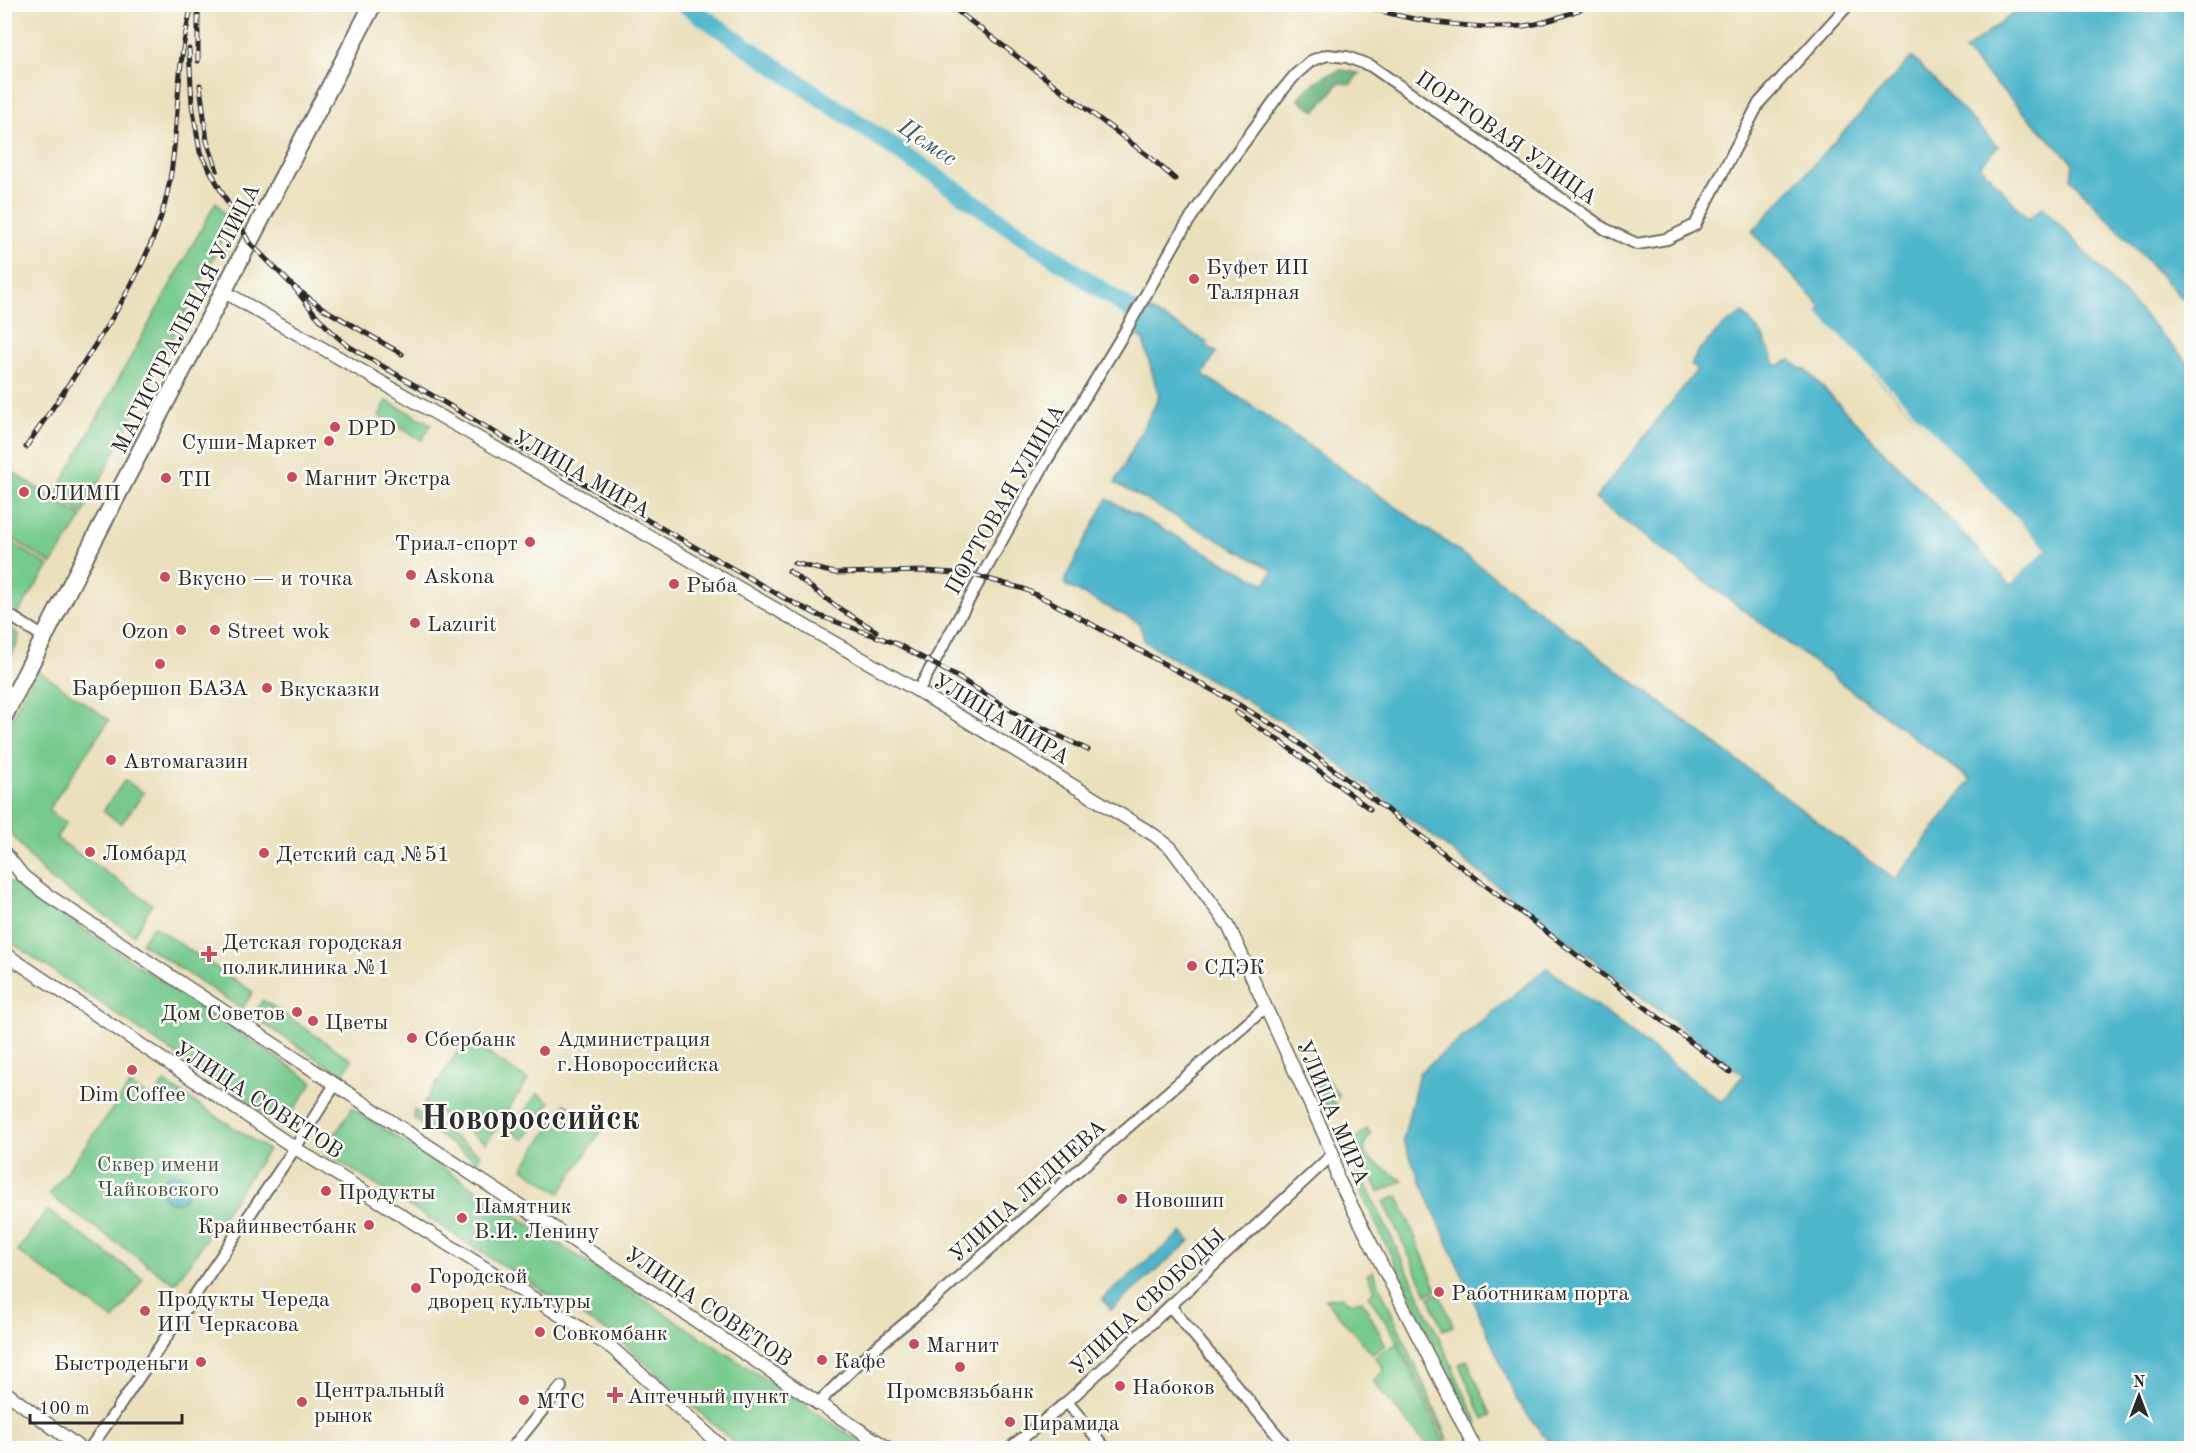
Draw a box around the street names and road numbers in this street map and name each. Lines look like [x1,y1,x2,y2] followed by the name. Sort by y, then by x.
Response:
[1411,68,1601,210] street label: ПОРТОВАЯ УЛИЦА
[109,180,265,457] street label: МАГИСТРАЛЬНАЯ УЛИЦА
[942,401,1069,599] street label: ПОРТОВАЯ УЛИЦА
[508,426,654,523] street label: УЛИЦА МИРА
[929,670,1073,769] street label: УЛИЦА МИРА
[1292,1037,1373,1189] street label: УЛИЦА МИРА
[170,1038,346,1163] street label: УЛИЦА СОВЕТОВ
[946,1116,1111,1267] street label: УЛИЦА ЛЕДНЕВА
[1067,1225,1230,1380] street label: УЛИЦА СВОБОДЫ
[620,1244,795,1372] street label: УЛИЦА СОВЕТОВ

